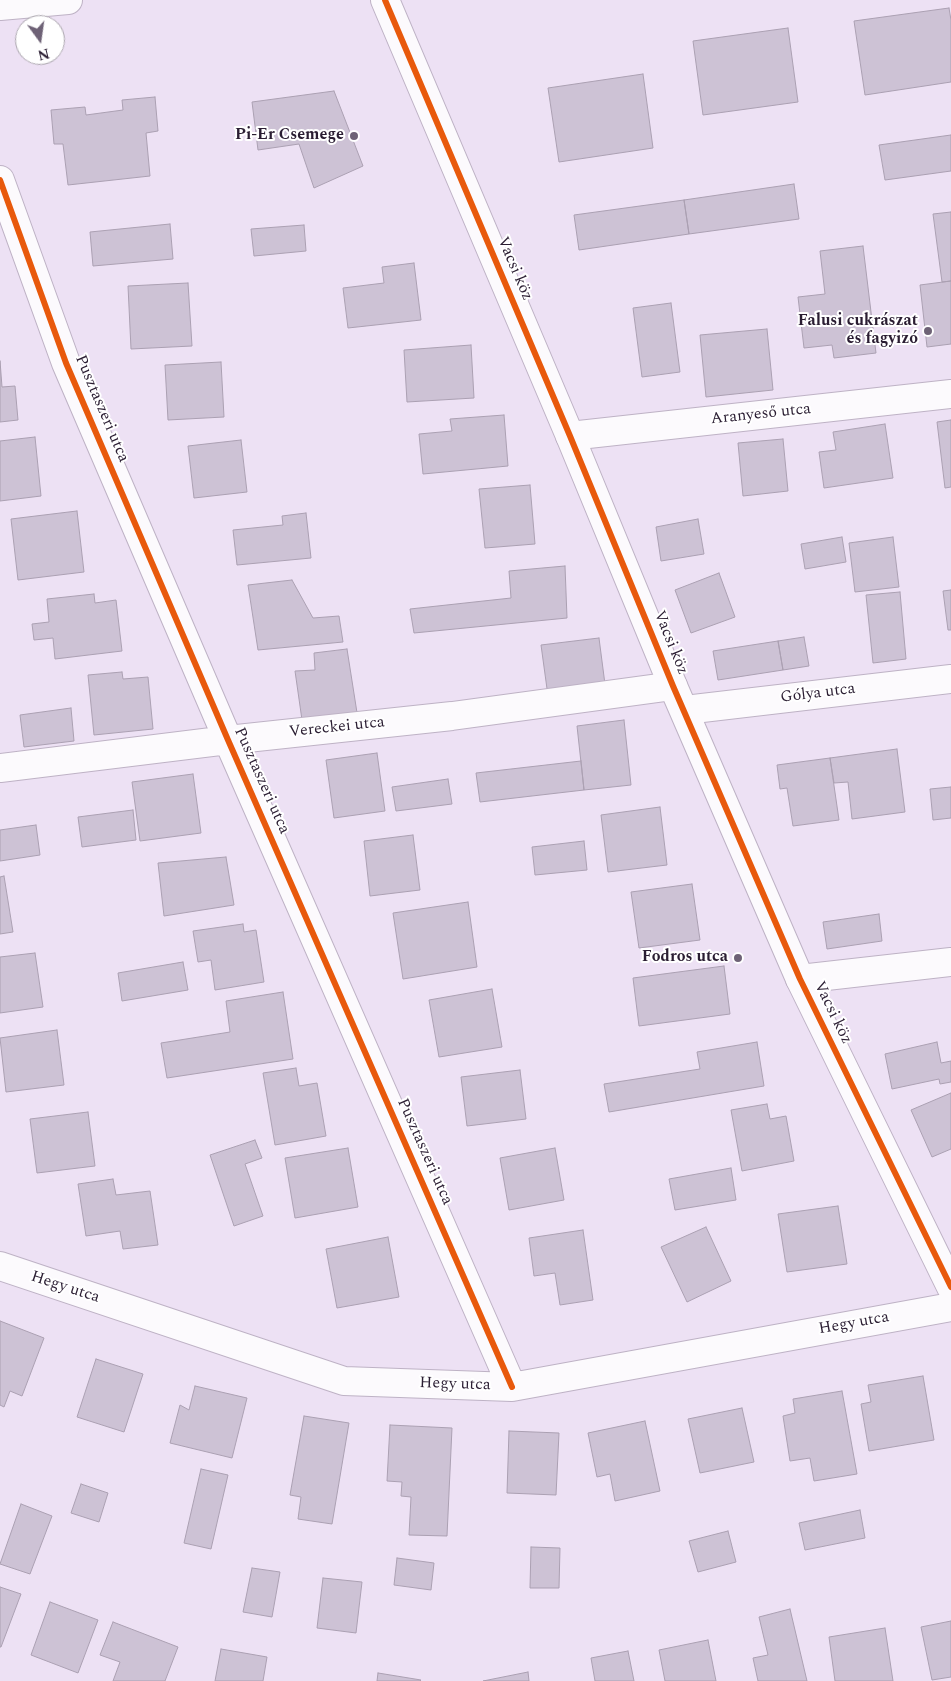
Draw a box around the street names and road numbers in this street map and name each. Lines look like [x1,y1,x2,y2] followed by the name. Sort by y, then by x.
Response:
[492,234,536,304] street label: Vacsi köz
[70,352,132,466] street label: Pusztaszeri utca
[710,400,812,430] street label: Aranyeső utca
[649,608,691,678] street label: Vacsi köz
[779,680,857,708] street label: Gólya utca
[288,713,386,743] street label: Vereckei utca
[229,725,293,837] street label: Pusztaszeri utca
[809,979,855,1047] street label: Vacsi köz
[392,1096,456,1208] street label: Pusztaszeri utca
[28,1268,102,1308] street label: Hegy utca
[817,1308,891,1340] street label: Hegy utca
[419,1374,491,1396] street label: Hegy utca

